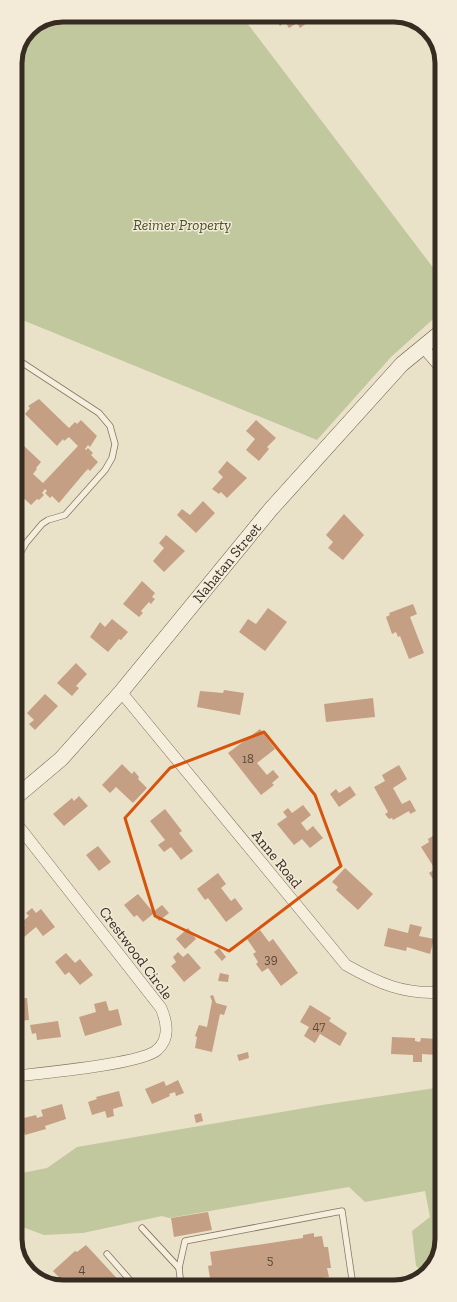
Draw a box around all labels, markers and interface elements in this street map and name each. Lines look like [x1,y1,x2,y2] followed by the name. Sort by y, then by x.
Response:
[133,216,231,234] park label: Reimer Property
[189,519,265,606] street label: Nahatan Street
[242,751,254,766] house number: 18
[248,826,306,892] street label: Anne Road
[95,903,177,1003] street label: Crestwood Circle
[264,951,278,966] house number: 39
[313,1018,325,1033] house number: 47
[267,1252,274,1267] house number: 5
[78,1261,86,1276] house number: 4

